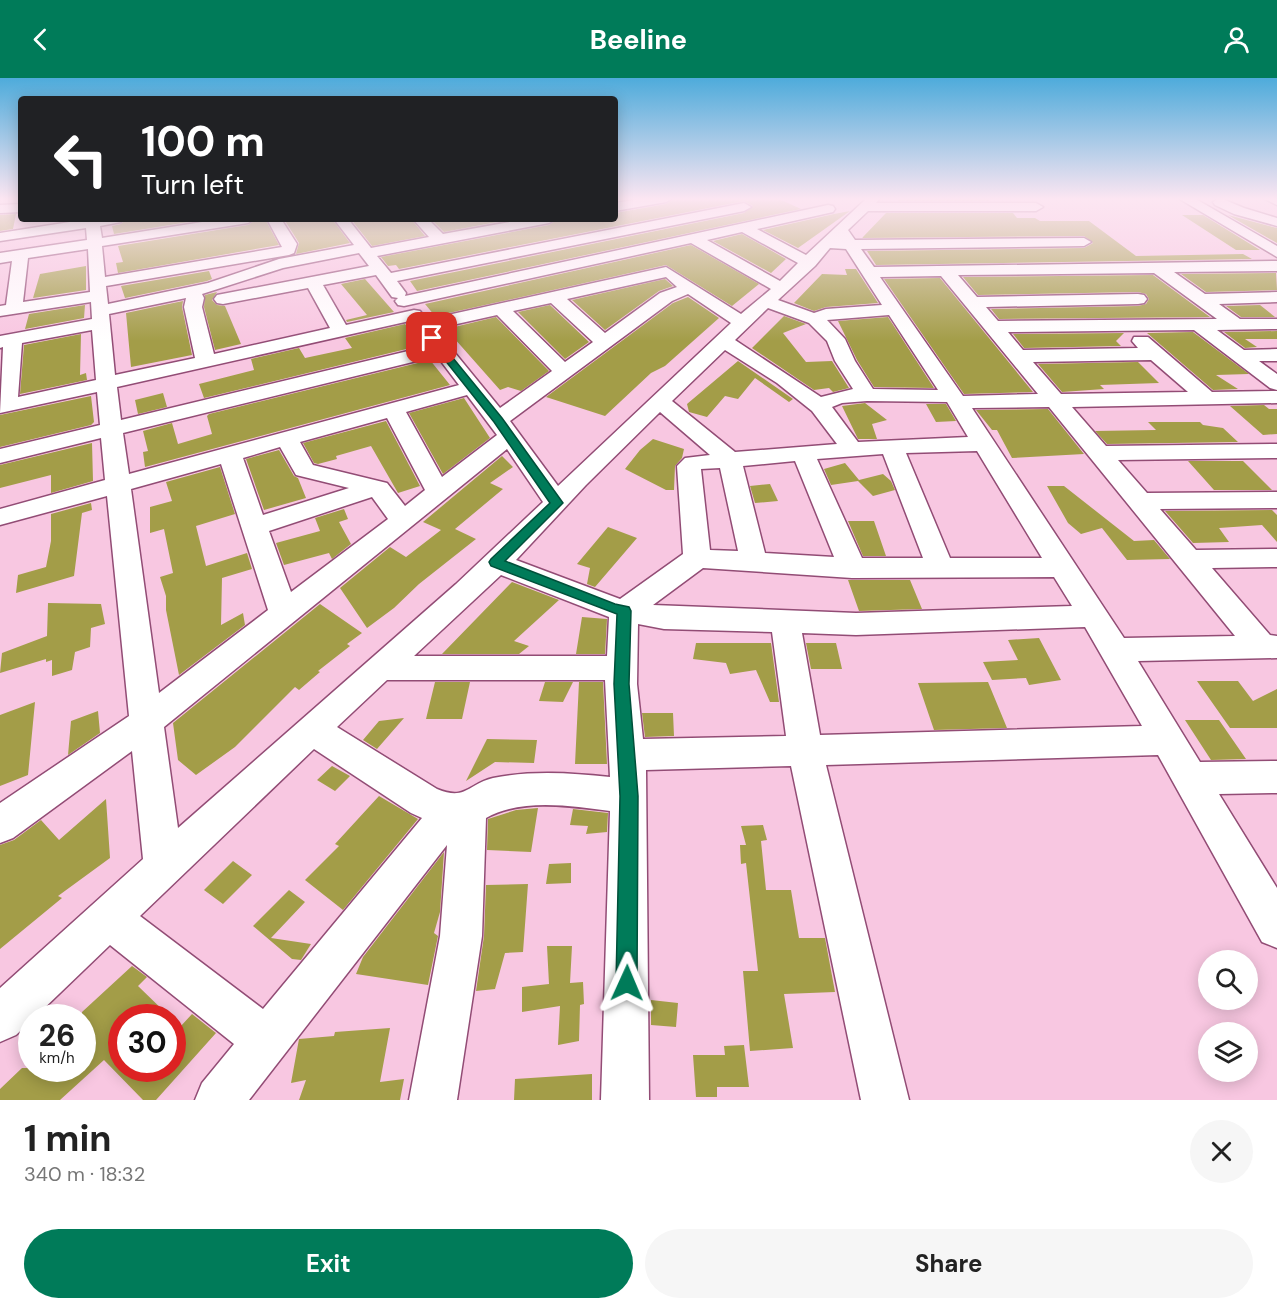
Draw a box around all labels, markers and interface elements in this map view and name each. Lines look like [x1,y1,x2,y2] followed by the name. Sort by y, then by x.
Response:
[590,22,687,57] text: Beeline
[24,23,57,56] icon: back
[1220,23,1253,56] icon: person
[141,114,265,169] text: 100 m
[42,120,120,198] icon: left
[141,167,244,202] text: Turn left
[406,312,457,363] pin
[415,321,448,354] icon: arrive
[1198,950,1258,1082] map controls
[1198,950,1258,1010] button: search
[595,951,659,1015] position arrow
[108,1004,186,1082] speed limit sign: 30
[39,1016,75,1055] text: 26
[1198,1022,1258,1082] button: layers
[39,1048,75,1068] text: km/h
[24,1115,112,1162] text: 1 min
[1190,1120,1253,1183] button: close
[24,1161,145,1187] text: 340 m · 18:32
[24,1229,633,1298] button: Exit
[645,1229,1253,1298] button: Share

